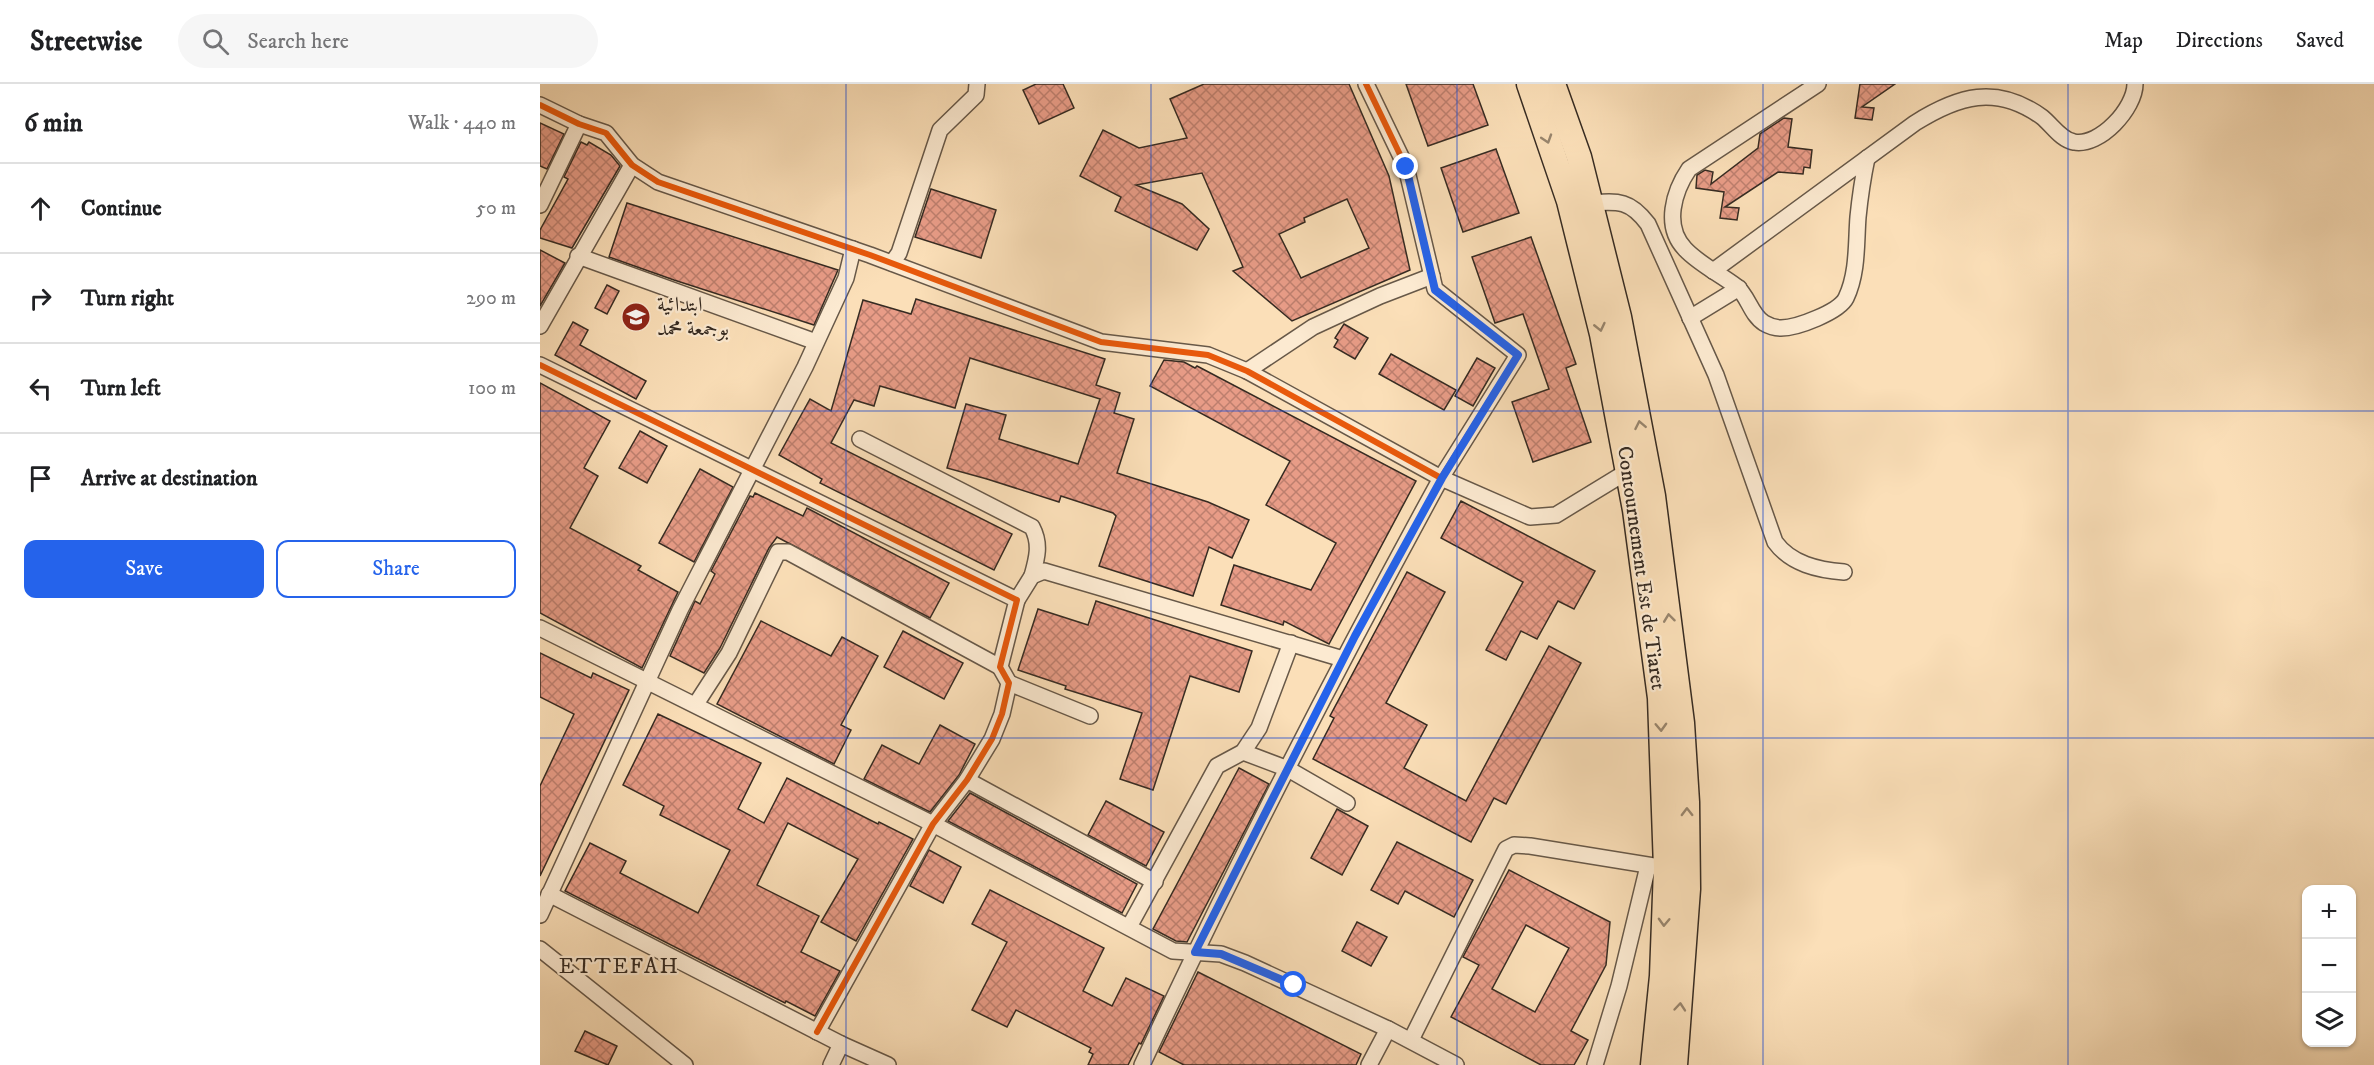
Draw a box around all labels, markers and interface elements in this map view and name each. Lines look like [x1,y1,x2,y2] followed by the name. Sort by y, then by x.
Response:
[178,14,598,68] search box
[30,24,142,59] text: Streetwise
[199,25,232,58] icon: search
[247,28,349,55] text: Search here
[2104,28,2143,54] text: Map
[2176,28,2263,54] text: Directions
[2296,28,2344,54] text: Saved
[24,107,83,140] text: 6 min
[408,111,516,136] text: Walk · 440 m
[1540,133,1553,144] one-way arrow
[1392,153,1418,179] route end
[24,192,57,225] icon: ahead
[81,195,162,222] text: Continue
[476,196,516,221] text: 50 m
[24,282,57,315] icon: right
[81,285,174,312] text: Turn right
[466,286,516,311] text: 290 m
[657,292,729,342] place label: ابتدائية بوجمعة محمد
[620,301,652,333] school or university icon: ابتدائية بوجمعة محمد
[1593,322,1606,332] one-way arrow
[24,372,57,405] icon: left
[81,375,161,402] text: Turn left
[468,376,516,401] text: 100 m
[1634,421,1647,431] one-way arrow
[1611,444,1671,692] street label: Contournement Est de Tiaret
[24,462,57,495] icon: arrive
[81,465,258,492] text: Arrive at destination
[24,540,264,598] button: Save
[276,540,516,598] button: Share
[1663,613,1675,623] one-way arrow
[1655,722,1668,731] one-way arrow
[1681,807,1693,816] one-way arrow
[2302,885,2356,1047] map controls
[2302,885,2356,939] button: +
[1658,917,1671,926] one-way arrow
[2302,939,2356,993] button: −
[559,953,679,980] district label: ETTEFAH
[1280,971,1306,997] route start
[2302,993,2356,1047] button: layers
[1673,1002,1686,1011] one-way arrow

